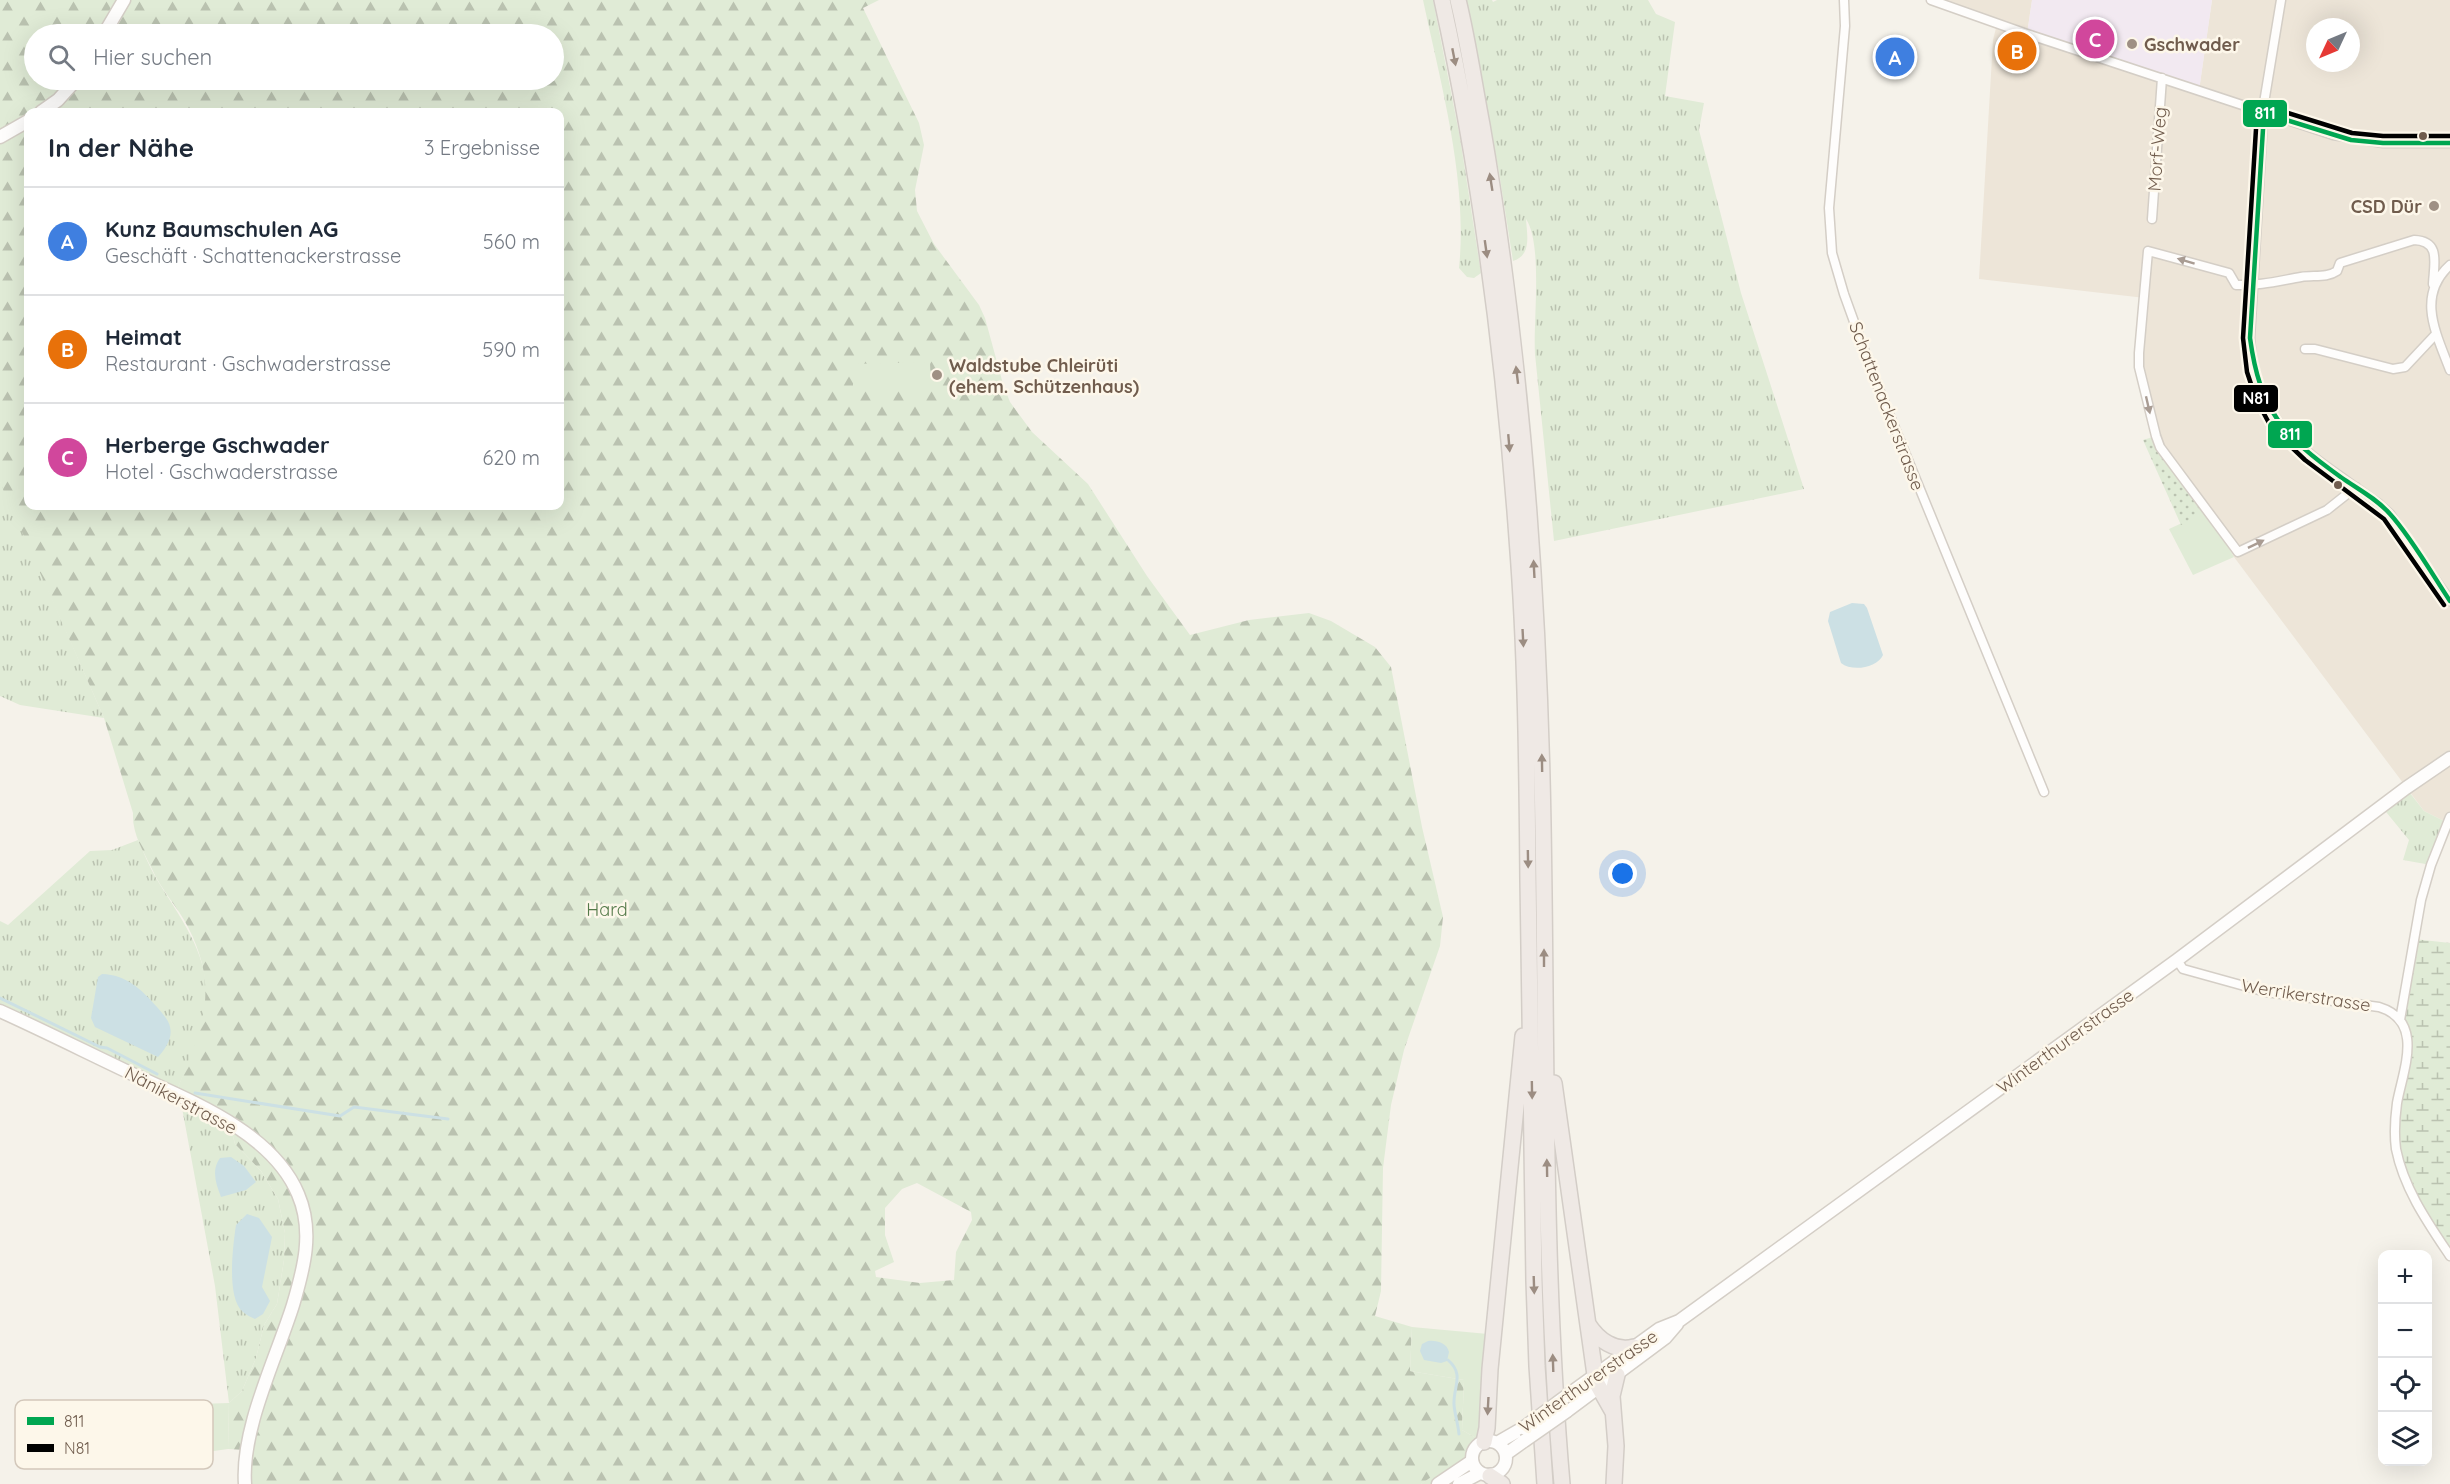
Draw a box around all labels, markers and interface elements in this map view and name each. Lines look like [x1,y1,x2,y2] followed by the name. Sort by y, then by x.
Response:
[2076,16,2114,62] pin: C
[2306,18,2360,72] north arrow
[24,24,564,90] search box
[1998,28,2036,74] pin: B
[2144,33,2240,56] place label: Gschwader
[1876,34,1914,80] pin: A
[2125,37,2139,51] marker: Gschwader
[45,41,78,74] icon: search
[93,43,212,71] text: Hier suchen
[1450,48,1459,67] one-way arrow
[2242,99,2288,128] line badge: 811
[2254,103,2276,123] text: 811
[2143,106,2171,192] street label: Morf-Weg
[2417,130,2429,142] unlabelled marker
[48,131,194,164] text: In der Nähe
[424,135,540,160] text: 3 Ergebnisse
[1487,172,1496,191] one-way arrow
[2351,195,2422,218] place label: CSD Dür
[2427,199,2441,213] marker: CSD Dür
[105,215,338,243] text: Kunz Baumschulen AG
[61,229,74,254] text: A
[483,229,540,254] text: 560 m
[1482,240,1491,259] one-way arrow
[105,243,401,268] text: Geschäft · Schattenackerstrasse
[2177,256,2195,265] one-way arrow
[1844,318,1930,494] street label: Schattenackerstrasse
[105,323,182,351] text: Heimat
[61,337,74,362] text: B
[482,337,540,362] text: 590 m
[105,351,391,376] text: Restaurant · Gschwaderstrasse
[949,354,1139,398] place label: Waldstube Chleirüti (ehem. Schützenhaus)
[1513,365,1522,384] one-way arrow
[930,368,944,382] marker: Waldstube Chleirüti (ehem. Schützenhaus)
[2233,384,2279,413] line badge: N81
[2243,388,2269,408] text: N81
[2144,396,2154,414] one-way arrow
[2267,420,2313,449] line badge: 811
[2279,424,2301,444] text: 811
[105,431,330,459] text: Herberge Gschwader
[1504,434,1514,453] one-way arrow
[61,445,74,470] text: C
[483,445,540,470] text: 620 m
[105,459,338,484] text: Hotel · Gschwaderstrasse
[2332,479,2344,491] unlabelled marker
[2248,539,2265,548] one-way arrow
[1529,560,1538,579] one-way arrow
[1518,628,1527,647] one-way arrow
[1537,753,1546,772] one-way arrow
[1523,849,1533,868] one-way arrow
[1608,859,1637,888] your location
[586,898,628,921] park label: Hard
[1540,948,1549,967] one-way arrow
[2240,973,2372,1017] street label: Werrikerstrasse
[1992,983,2138,1099] street label: Winterthurerstrasse
[121,1061,241,1139] street label: Nänikerstrasse
[1527,1081,1536,1100] one-way arrow
[1542,1158,1552,1177] one-way arrow
[2378,1250,2432,1466] map controls
[2378,1250,2432,1304] button: +
[1529,1276,1539,1295] one-way arrow
[2378,1304,2432,1358] button: −
[1514,1324,1662,1438] street label: Winterthurerstrasse
[1549,1353,1558,1372] one-way arrow
[2378,1358,2432,1412] button: locate
[1484,1396,1493,1415] one-way arrow
[15,1400,213,1469] legend
[64,1411,84,1431] text: 811
[2378,1412,2432,1466] button: layers
[64,1438,90,1458] text: N81

